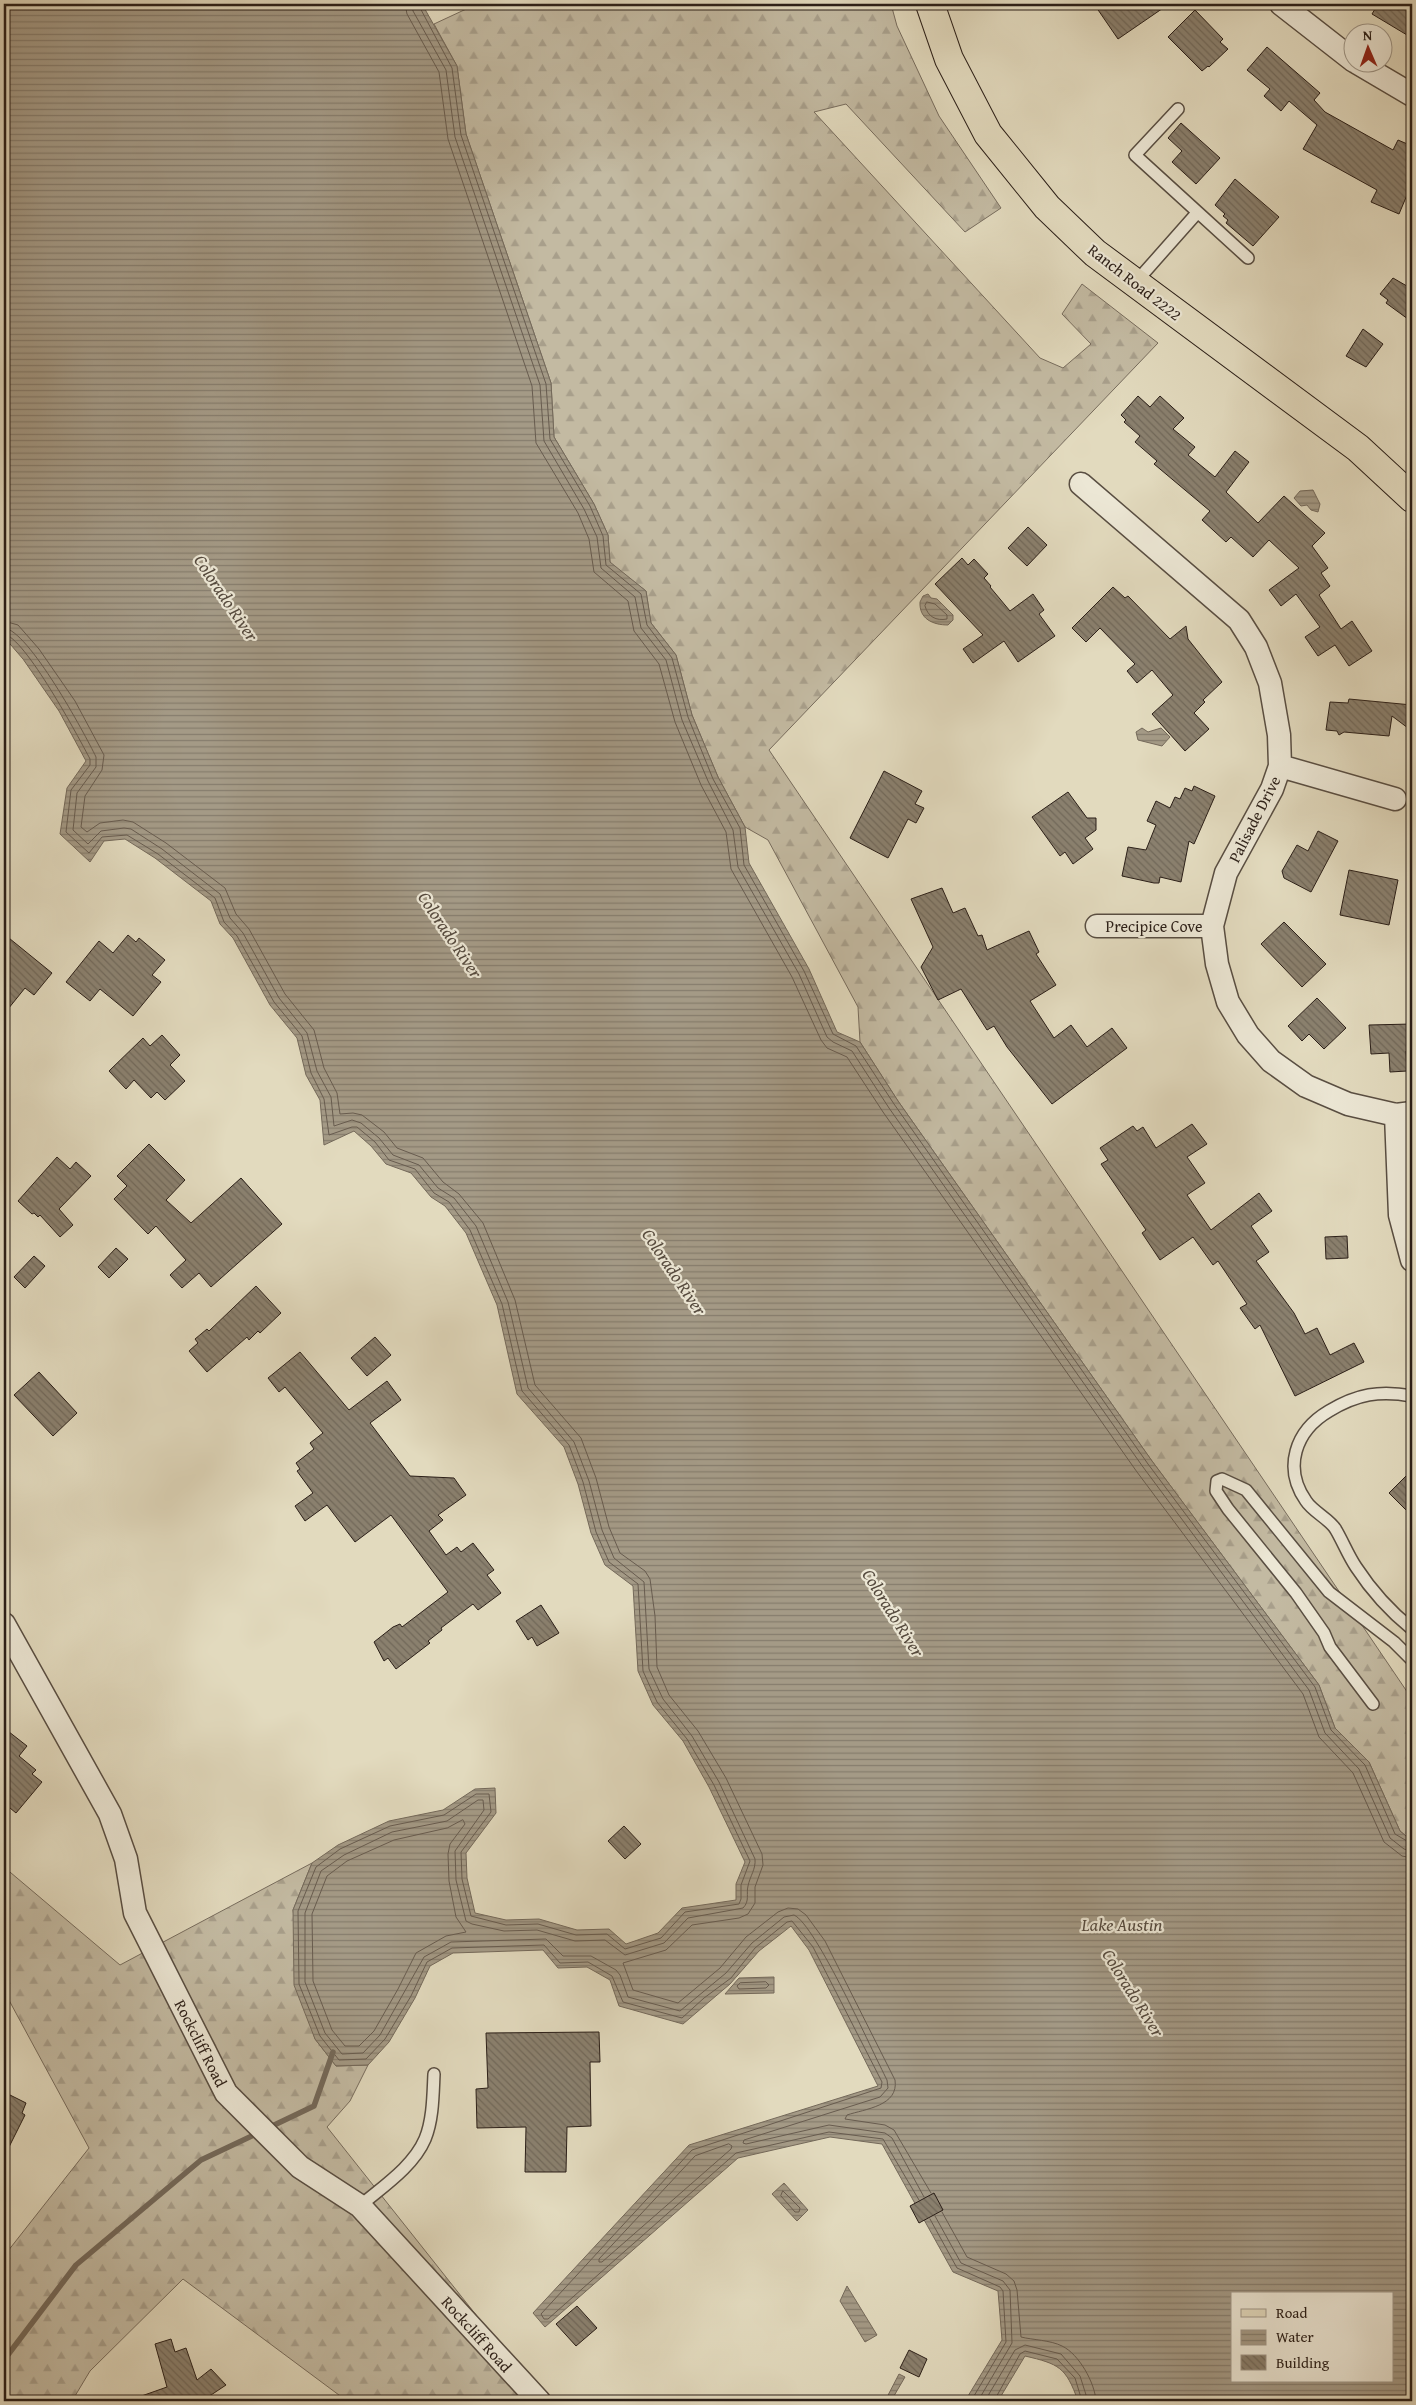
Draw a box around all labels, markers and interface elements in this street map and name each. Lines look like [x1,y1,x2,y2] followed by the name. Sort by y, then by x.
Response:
[1344,22,1394,72] north arrow
[1363,25,1373,45] text: N
[1083,238,1187,326] street label: Ranch Road 2222
[187,549,266,648] water label: Colorado River
[1222,771,1286,867] street label: Palisade Drive
[411,886,490,985] water label: Colorado River
[1106,914,1202,938] street label: Precipice Cove
[635,1223,714,1322] water label: Colorado River
[856,1563,932,1663] water label: Colorado River
[1081,1911,1162,1938] water label: Lake Austin
[1096,1943,1172,2043] water label: Colorado River
[169,1995,234,2091] street label: Rockcliff Road
[436,2291,518,2378] street label: Rockcliff Road
[1231,2292,1394,2382] legend
[1276,2302,1307,2323] text: Road
[1276,2326,1314,2347] text: Water
[1276,2352,1330,2373] text: Building

